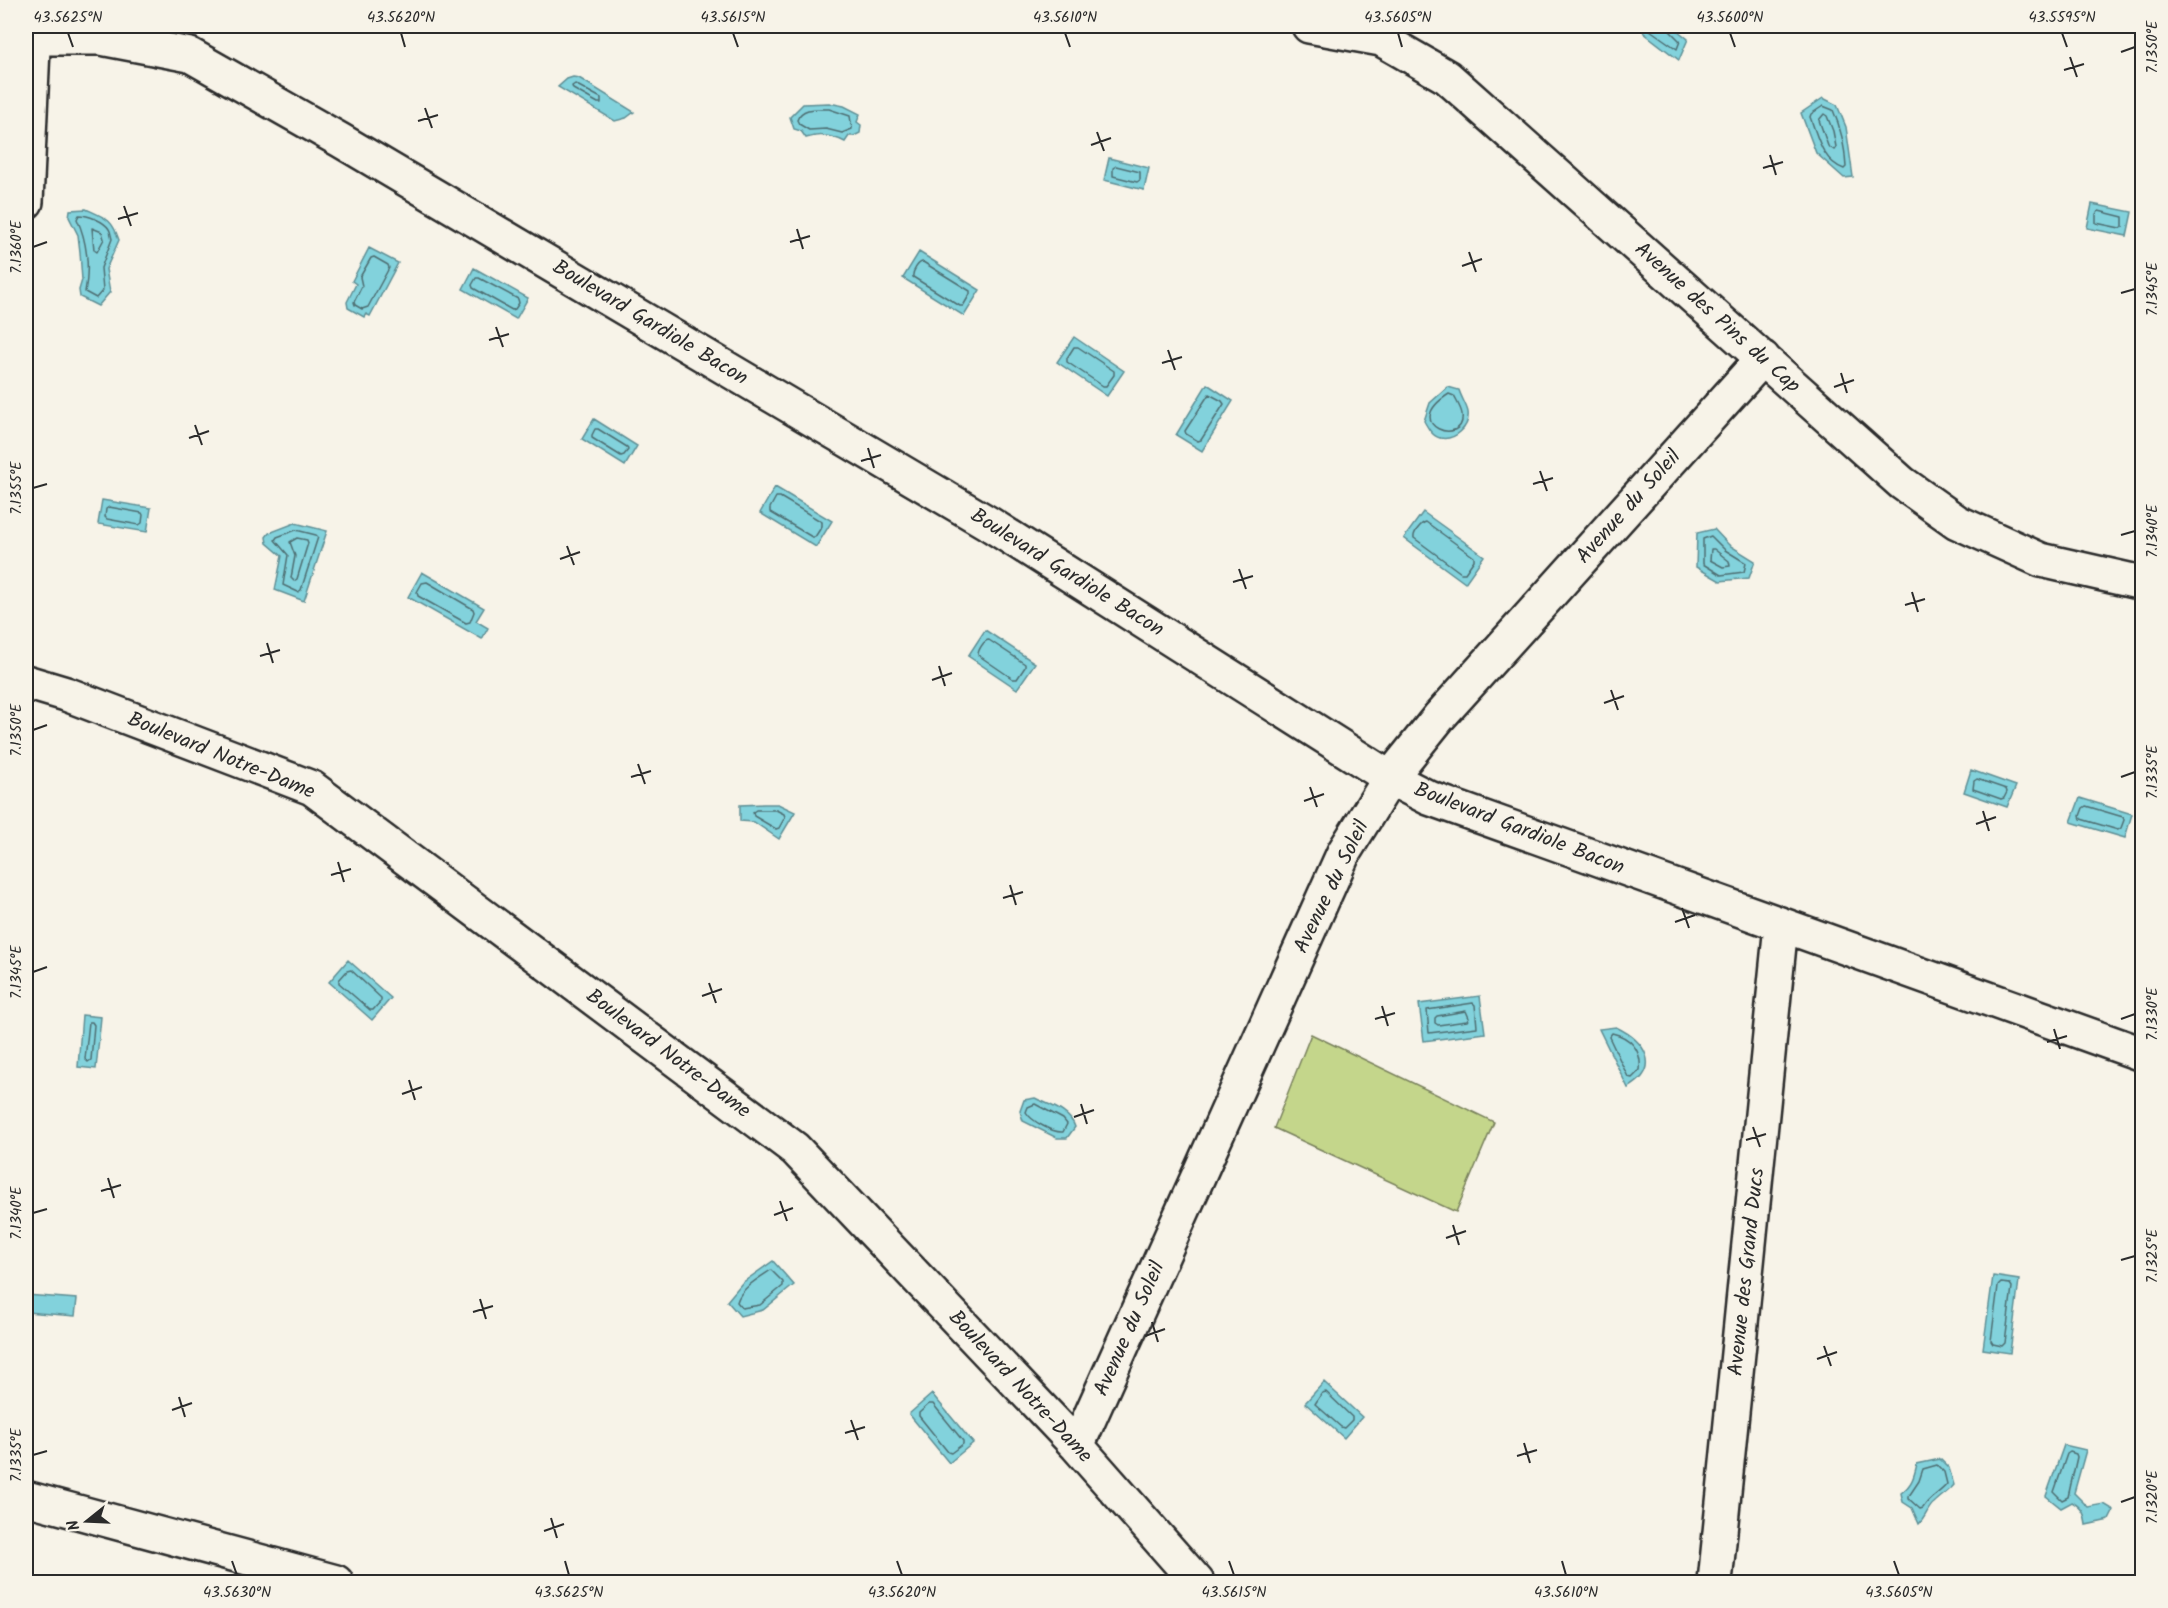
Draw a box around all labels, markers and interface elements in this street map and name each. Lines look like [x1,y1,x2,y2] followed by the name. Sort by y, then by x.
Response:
[34,6,102,30] text: 43.5625°N
[367,6,435,30] text: 43.5620°N
[701,6,765,30] text: 43.5615°N
[1033,6,1097,30] text: 43.5610°N
[1364,6,1432,30] text: 43.5605°N
[1696,6,1764,30] text: 43.5600°N
[2028,6,2096,30] text: 43.5595°N
[2141,19,2165,74] text: 7.1350°E
[5,219,29,274] text: 7.1360°E
[1626,234,1808,402] street label: Avenue des Pins du Cap
[546,251,754,395] street label: Boulevard Gardiole Bacon
[2141,261,2165,316] text: 7.1345°E
[1568,442,1690,572] street label: Avenue du Soleil
[5,460,29,515] text: 7.1355°E
[964,500,1170,646] street label: Boulevard Gardiole Bacon
[2141,503,2165,558] text: 7.1340°E
[5,702,29,757] text: 7.1350°E
[122,703,320,809] street label: Boulevard Notre-Dame
[2141,744,2165,799] text: 7.1335°E
[1409,774,1629,884] street label: Boulevard Gardiole Bacon
[1285,815,1379,959] street label: Avenue du Soleil
[5,944,29,999] text: 7.1345°E
[578,981,758,1128] street label: Boulevard Notre-Dame
[2141,986,2165,1041] text: 7.1330°E
[1720,1166,1774,1378] street label: Avenue des Grand Ducs
[5,1185,29,1240] text: 7.1340°E
[2141,1228,2165,1283] text: 7.1325°E
[1086,1256,1174,1402] street label: Avenue du Soleil
[940,1303,1101,1472] street label: Boulevard Notre-Dame
[5,1427,29,1482] text: 7.1335°E
[2141,1469,2165,1524] text: 7.1320°E
[57,1491,117,1551] north arrow
[61,1517,88,1534] text: N
[203,1581,271,1605] text: 43.5630°N
[535,1581,603,1605] text: 43.5625°N
[868,1581,936,1605] text: 43.5620°N
[1202,1581,1266,1605] text: 43.5615°N
[1534,1581,1598,1605] text: 43.5610°N
[1865,1581,1933,1605] text: 43.5605°N

